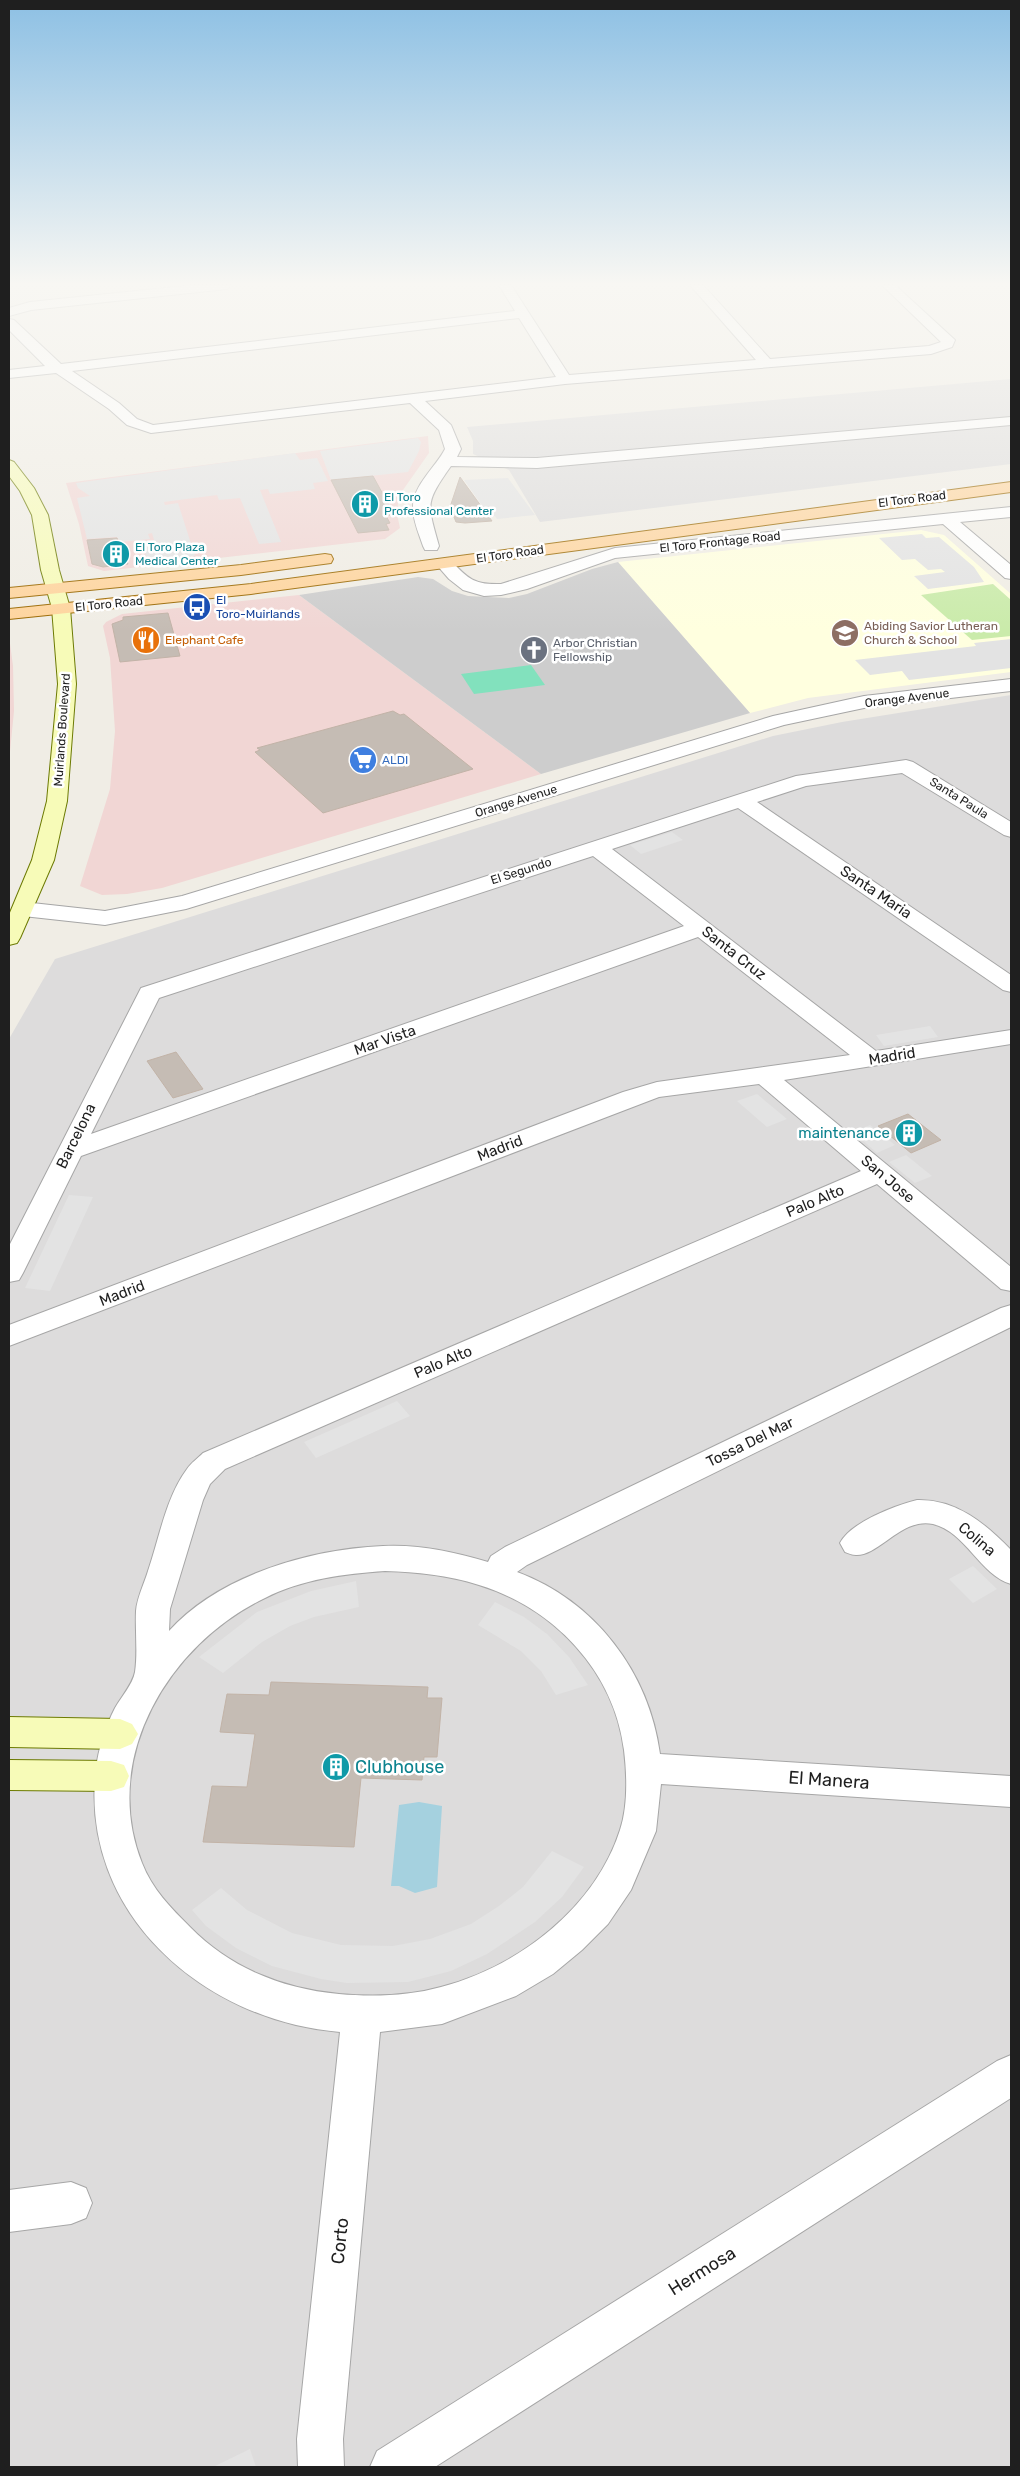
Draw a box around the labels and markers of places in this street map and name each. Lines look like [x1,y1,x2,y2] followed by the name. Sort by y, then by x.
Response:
[350,489,380,519] building icon: El Toro Professional Center
[384,490,494,518] place label: El Toro Professional Center
[101,539,131,569] building icon: El Toro Plaza Medical Center
[135,540,219,568] place label: El Toro Plaza Medical Center
[182,592,212,622] bus stop icon: El Toro-Muirlands
[216,593,300,621] place label: El Toro-Muirlands
[830,618,860,648] school or university icon: Abiding Savior Lutheran Church & School
[864,619,998,647] place label: Abiding Savior Lutheran Church & School
[131,625,161,655] restaurant icon: Elephant Cafe
[165,633,244,647] place label: Elephant Cafe
[519,635,549,665] church icon: Arbor Christian Fellowship
[553,636,637,664] place label: Arbor Christian Fellowship
[348,745,378,775] supermarket icon: ALDI
[382,753,408,767] place label: ALDI
[894,1118,924,1148] building icon: maintenance
[798,1124,890,1142] place label: maintenance
[321,1752,351,1782] building icon: Clubhouse
[355,1756,444,1778] place label: Clubhouse

